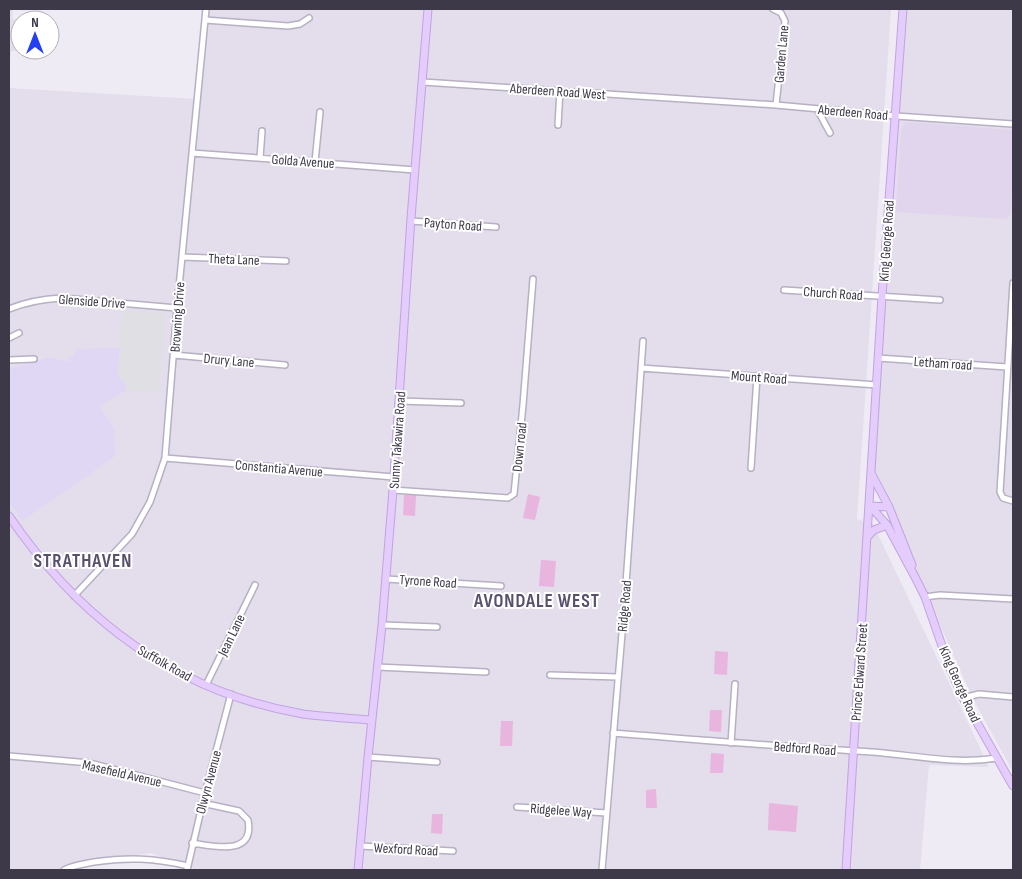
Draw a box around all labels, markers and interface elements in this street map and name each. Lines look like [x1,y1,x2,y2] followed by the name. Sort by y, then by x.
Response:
[10,10,60,60] north arrow
[31,14,39,31] text: N
[771,24,792,84] street label: Garden Lane
[508,80,606,103] street label: Aberdeen Road West
[816,101,889,124] street label: Aberdeen Road
[271,151,335,172] street label: Golda Avenue
[875,200,898,282] street label: King George Road
[423,214,483,235] street label: Payton Road
[208,250,260,269] street label: Theta Lane
[167,281,188,353] street label: Browning Drive
[803,283,863,304] street label: Church Road
[58,291,126,312] street label: Glenside Drive
[203,350,255,371] street label: Drury Lane
[913,353,973,374] street label: Letham road
[730,367,788,388] street label: Mount Road
[386,391,409,489] street label: Sunny Takawira Road
[508,421,531,473] street label: Down road
[234,456,323,481] street label: Constantia Avenue
[34,550,132,573] district label: STRATHAVEN
[399,571,457,592] street label: Tyrone Road
[614,579,635,632] street label: Ridge Road
[473,590,600,613] district label: AVONDALE WEST
[214,612,249,660] street label: Jean Lane
[848,623,871,721] street label: Prince Edward Street
[135,642,195,685] street label: Suffolk Road
[935,643,984,725] street label: King George Road
[773,738,837,759] street label: Bedford Road
[192,748,225,816] street label: Olwyn Avenue
[81,756,163,791] street label: Masefield Avenue
[530,800,593,821] street label: Ridgelee Way
[373,839,439,860] street label: Wexford Road

